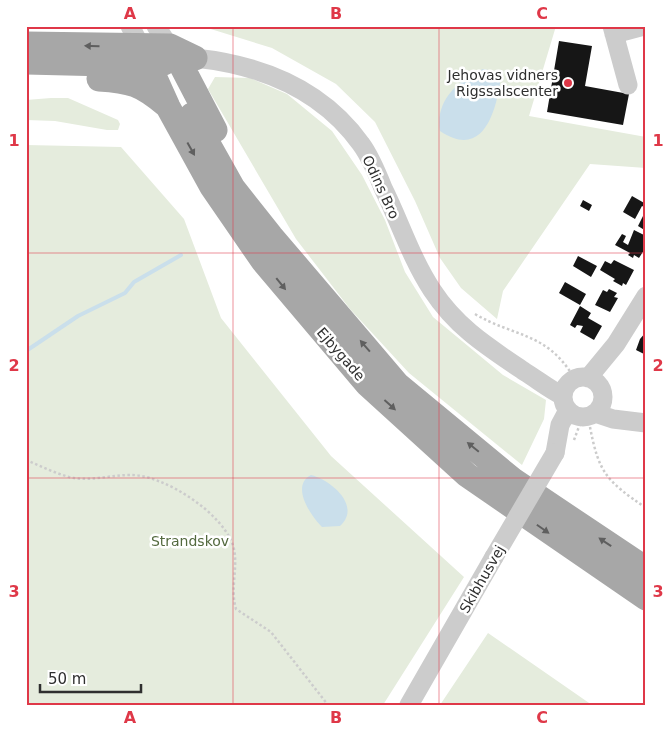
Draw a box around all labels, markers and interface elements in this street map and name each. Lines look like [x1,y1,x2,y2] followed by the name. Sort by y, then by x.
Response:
[124,4,137,23] text: A
[330,4,342,23] text: B
[536,4,548,23] text: C
[84,41,100,49] one-way arrow
[447,67,558,99] place label: Jehovas vidners Rigssalscenter
[562,77,574,89] marker: Jehovas vidners Rigssalscenter
[8,131,20,150] text: 1
[652,131,664,150] text: 1
[187,142,195,157] one-way arrow
[359,153,403,221] street label: Odins Bro
[276,277,287,290] one-way arrow
[314,324,368,384] street label: Ejbygade
[360,340,371,353] one-way arrow
[8,356,20,375] text: 2
[652,356,664,375] text: 2
[384,399,396,411] one-way arrow
[467,442,480,453] one-way arrow
[536,524,550,534] one-way arrow
[151,533,229,549] park label: Strandskov
[599,537,612,547] one-way arrow
[456,542,508,616] street label: Skibhusvej
[8,582,20,601] text: 3
[652,582,664,601] text: 3
[40,661,141,693] scale bar
[48,670,86,688] text: 50 m
[124,708,137,727] text: A
[330,708,342,727] text: B
[536,708,548,727] text: C

